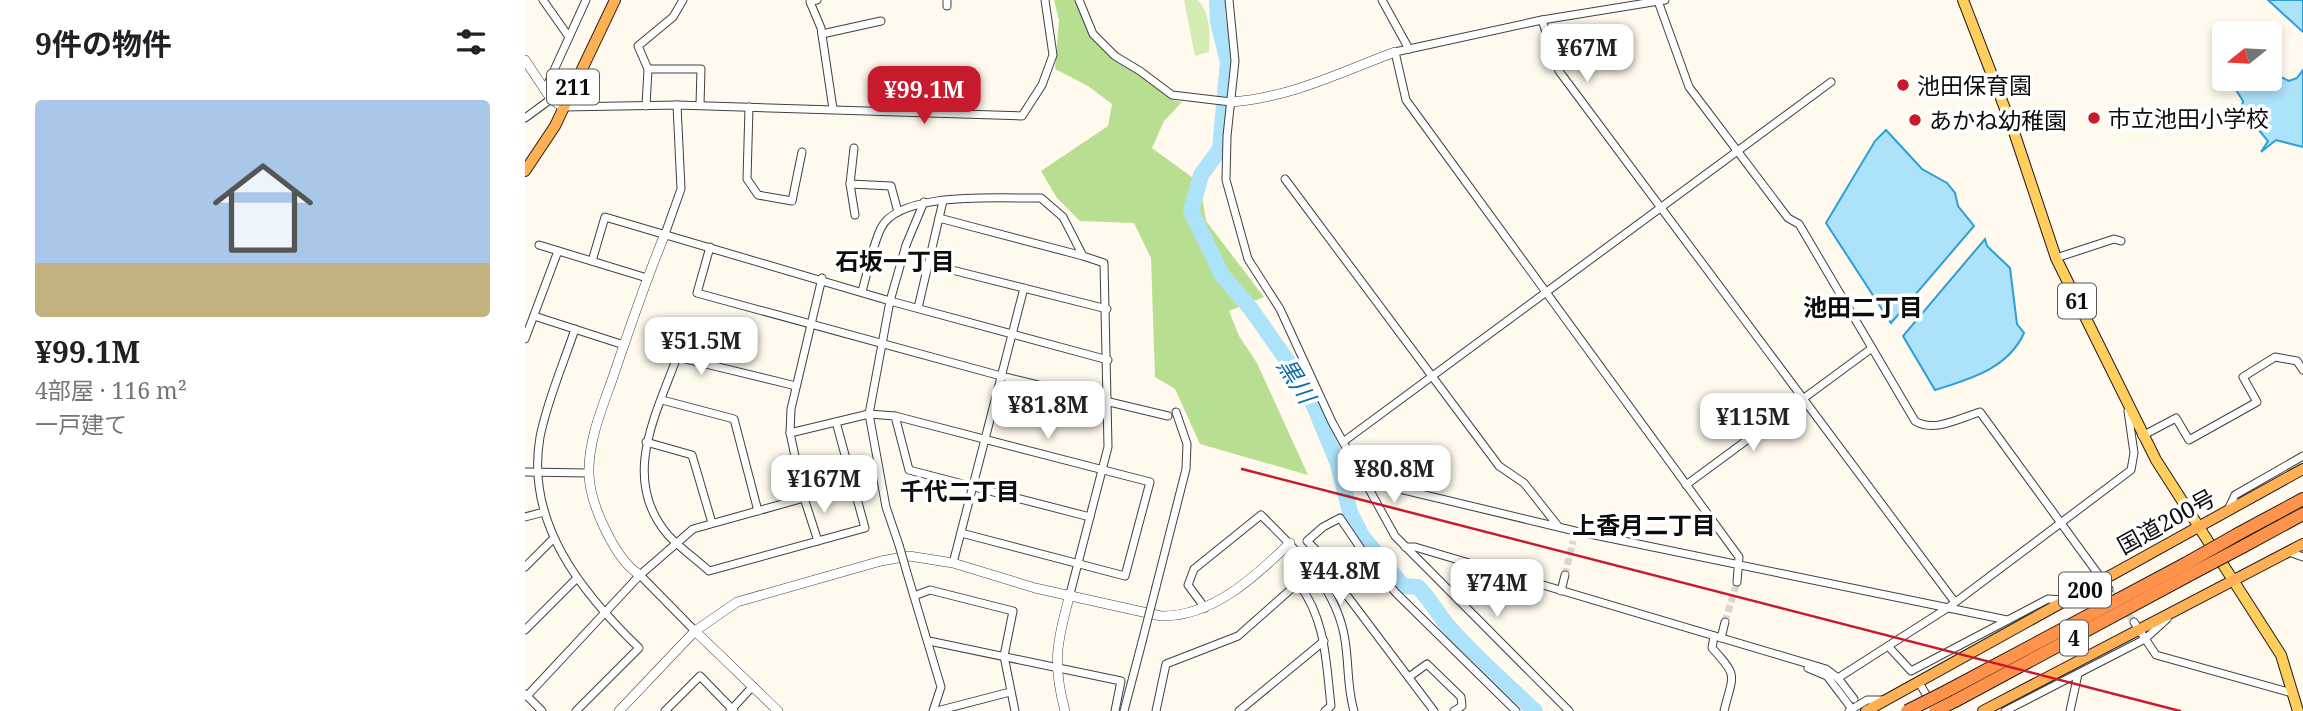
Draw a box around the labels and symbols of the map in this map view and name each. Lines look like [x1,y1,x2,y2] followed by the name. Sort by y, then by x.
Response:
[2212,21,2282,91] north arrow
[1546,24,1628,84] pin: ¥67M
[867,66,981,126] pin: ¥99.1M
[1917,69,2032,101] place label: 池田保育園
[547,70,599,104] road number: 211
[1895,77,1911,93] marker: 池田保育園
[2108,102,2269,134] place label: 市立池田小学校
[1929,104,2067,136] place label: あかね幼稚園
[2086,110,2102,126] marker: 市立池田小学校
[1907,112,1923,128] marker: あかね幼稚園
[835,244,955,277] district label: 石坂一丁目
[2058,284,2096,318] road number: 61
[1803,290,1923,323] district label: 池田二丁目
[644,318,758,377] pin: ¥51.5M
[1270,351,1325,412] water label: 黒川
[991,382,1105,441] pin: ¥81.8M
[1704,393,1802,453] pin: ¥115M
[1337,446,1451,505] pin: ¥80.8M
[775,456,873,515] pin: ¥167M
[900,474,1020,507] district label: 千代二丁目
[2111,481,2221,561] street label: 国道200号
[1572,508,1716,541] district label: 上香月二丁目
[1283,548,1397,607] pin: ¥44.8M
[1456,560,1538,619] pin: ¥74M
[2059,572,2111,608] road number: 200
[2060,620,2088,656] road number: 4

